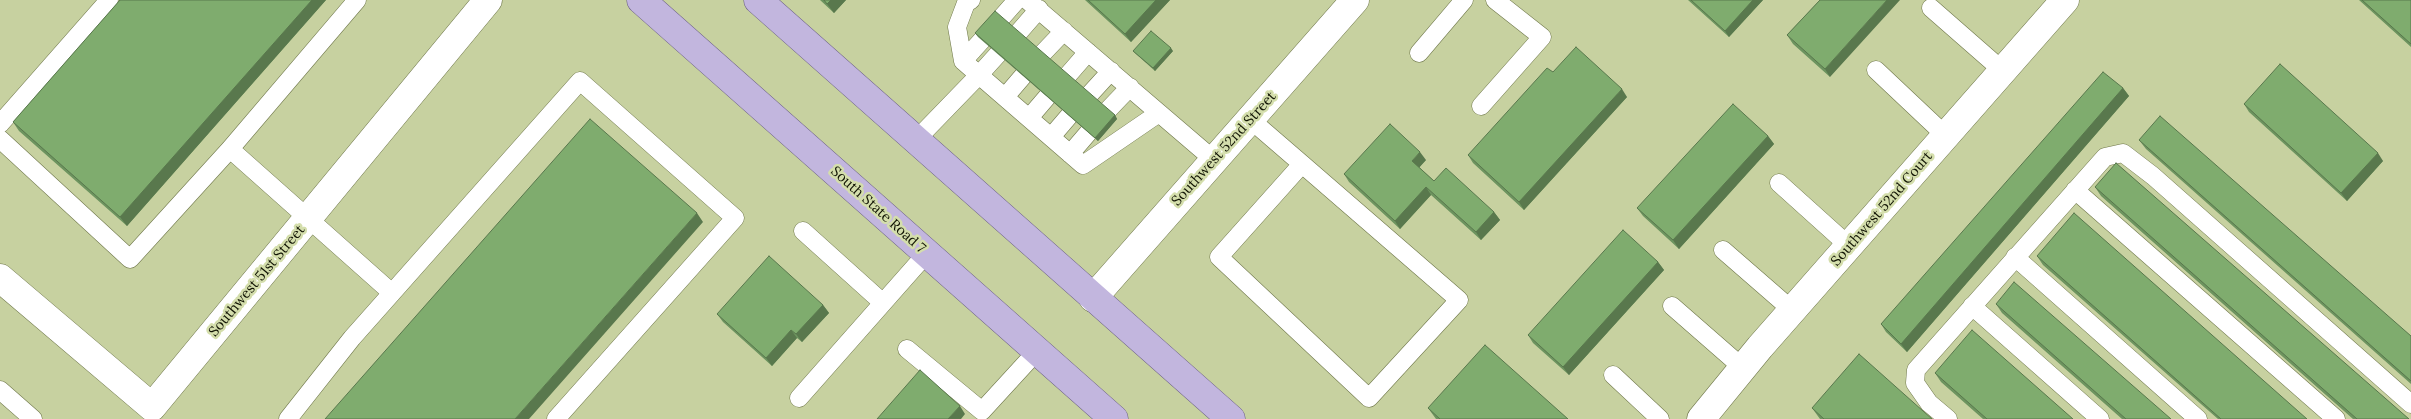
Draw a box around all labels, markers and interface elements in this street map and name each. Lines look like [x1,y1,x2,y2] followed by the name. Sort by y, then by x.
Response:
[1168,88,1280,210] street label: Southwest 52nd Street
[1828,148,1936,270] street label: Southwest 52nd Court
[827,163,929,257] street label: South State Road 7
[205,222,309,340] street label: Southwest 51st Street

